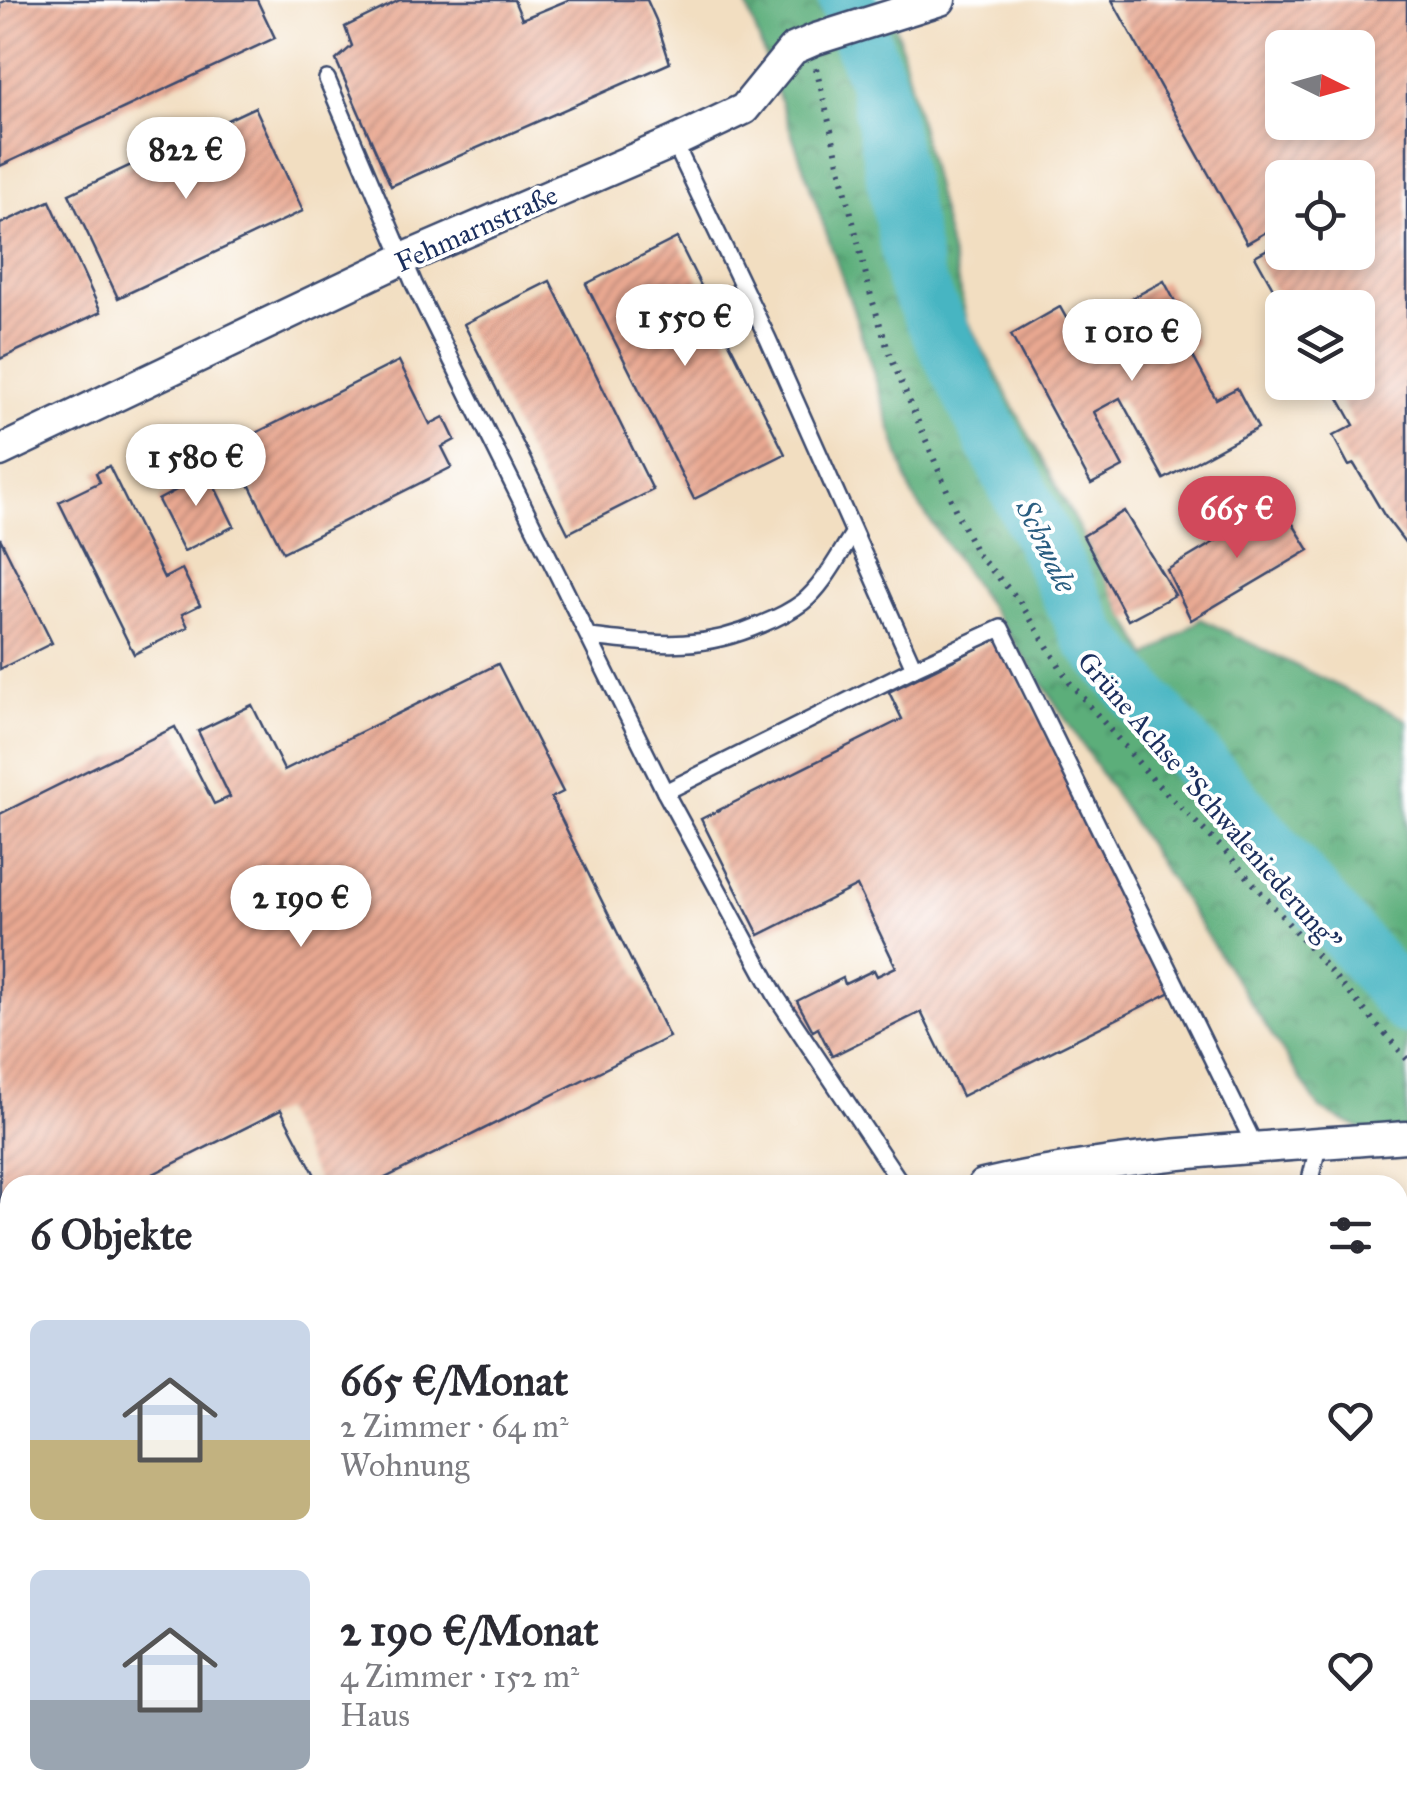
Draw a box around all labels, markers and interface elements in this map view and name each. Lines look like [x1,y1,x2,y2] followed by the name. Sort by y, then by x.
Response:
[1265,30,1375,140] north arrow
[1265,30,1375,400] map controls
[116,117,256,202] pin: 822 €
[149,130,223,169] text: 822 €
[1265,160,1375,270] button: locate
[389,177,563,280] street label: Fehmarnstraße
[593,284,777,369] pin: 1 550 €
[1265,290,1375,400] button: layers
[638,297,732,336] text: 1 550 €
[1040,299,1224,384] pin: 1 010 €
[1084,312,1180,351] text: 1 010 €
[104,424,288,509] pin: 1 580 €
[148,437,244,476] text: 1 580 €
[1167,476,1307,561] pin: 665 €
[1200,489,1274,528] text: 665 €
[1008,493,1084,599] water label: Schwale
[1070,644,1349,958] street label: Grüne Achse "Schwaleniederung"
[209,865,393,950] pin: 2 190 €
[252,878,350,917] text: 2 190 €
[1323,1208,1378,1263] icon: filters
[30,1209,192,1261] text: 6 Objekte
[340,1355,568,1407] text: 665 €/Monat
[110,1360,230,1480] icon: home
[1323,1393,1378,1448] icon: heart
[340,1407,569,1446] text: 2 Zimmer · 64 m²
[340,1446,469,1485] text: Wohnung
[340,1605,598,1657] text: 2 190 €/Monat
[110,1610,230,1730] icon: home
[1323,1643,1378,1698] icon: heart
[340,1657,579,1696] text: 4 Zimmer · 152 m²
[340,1696,410,1735] text: Haus

